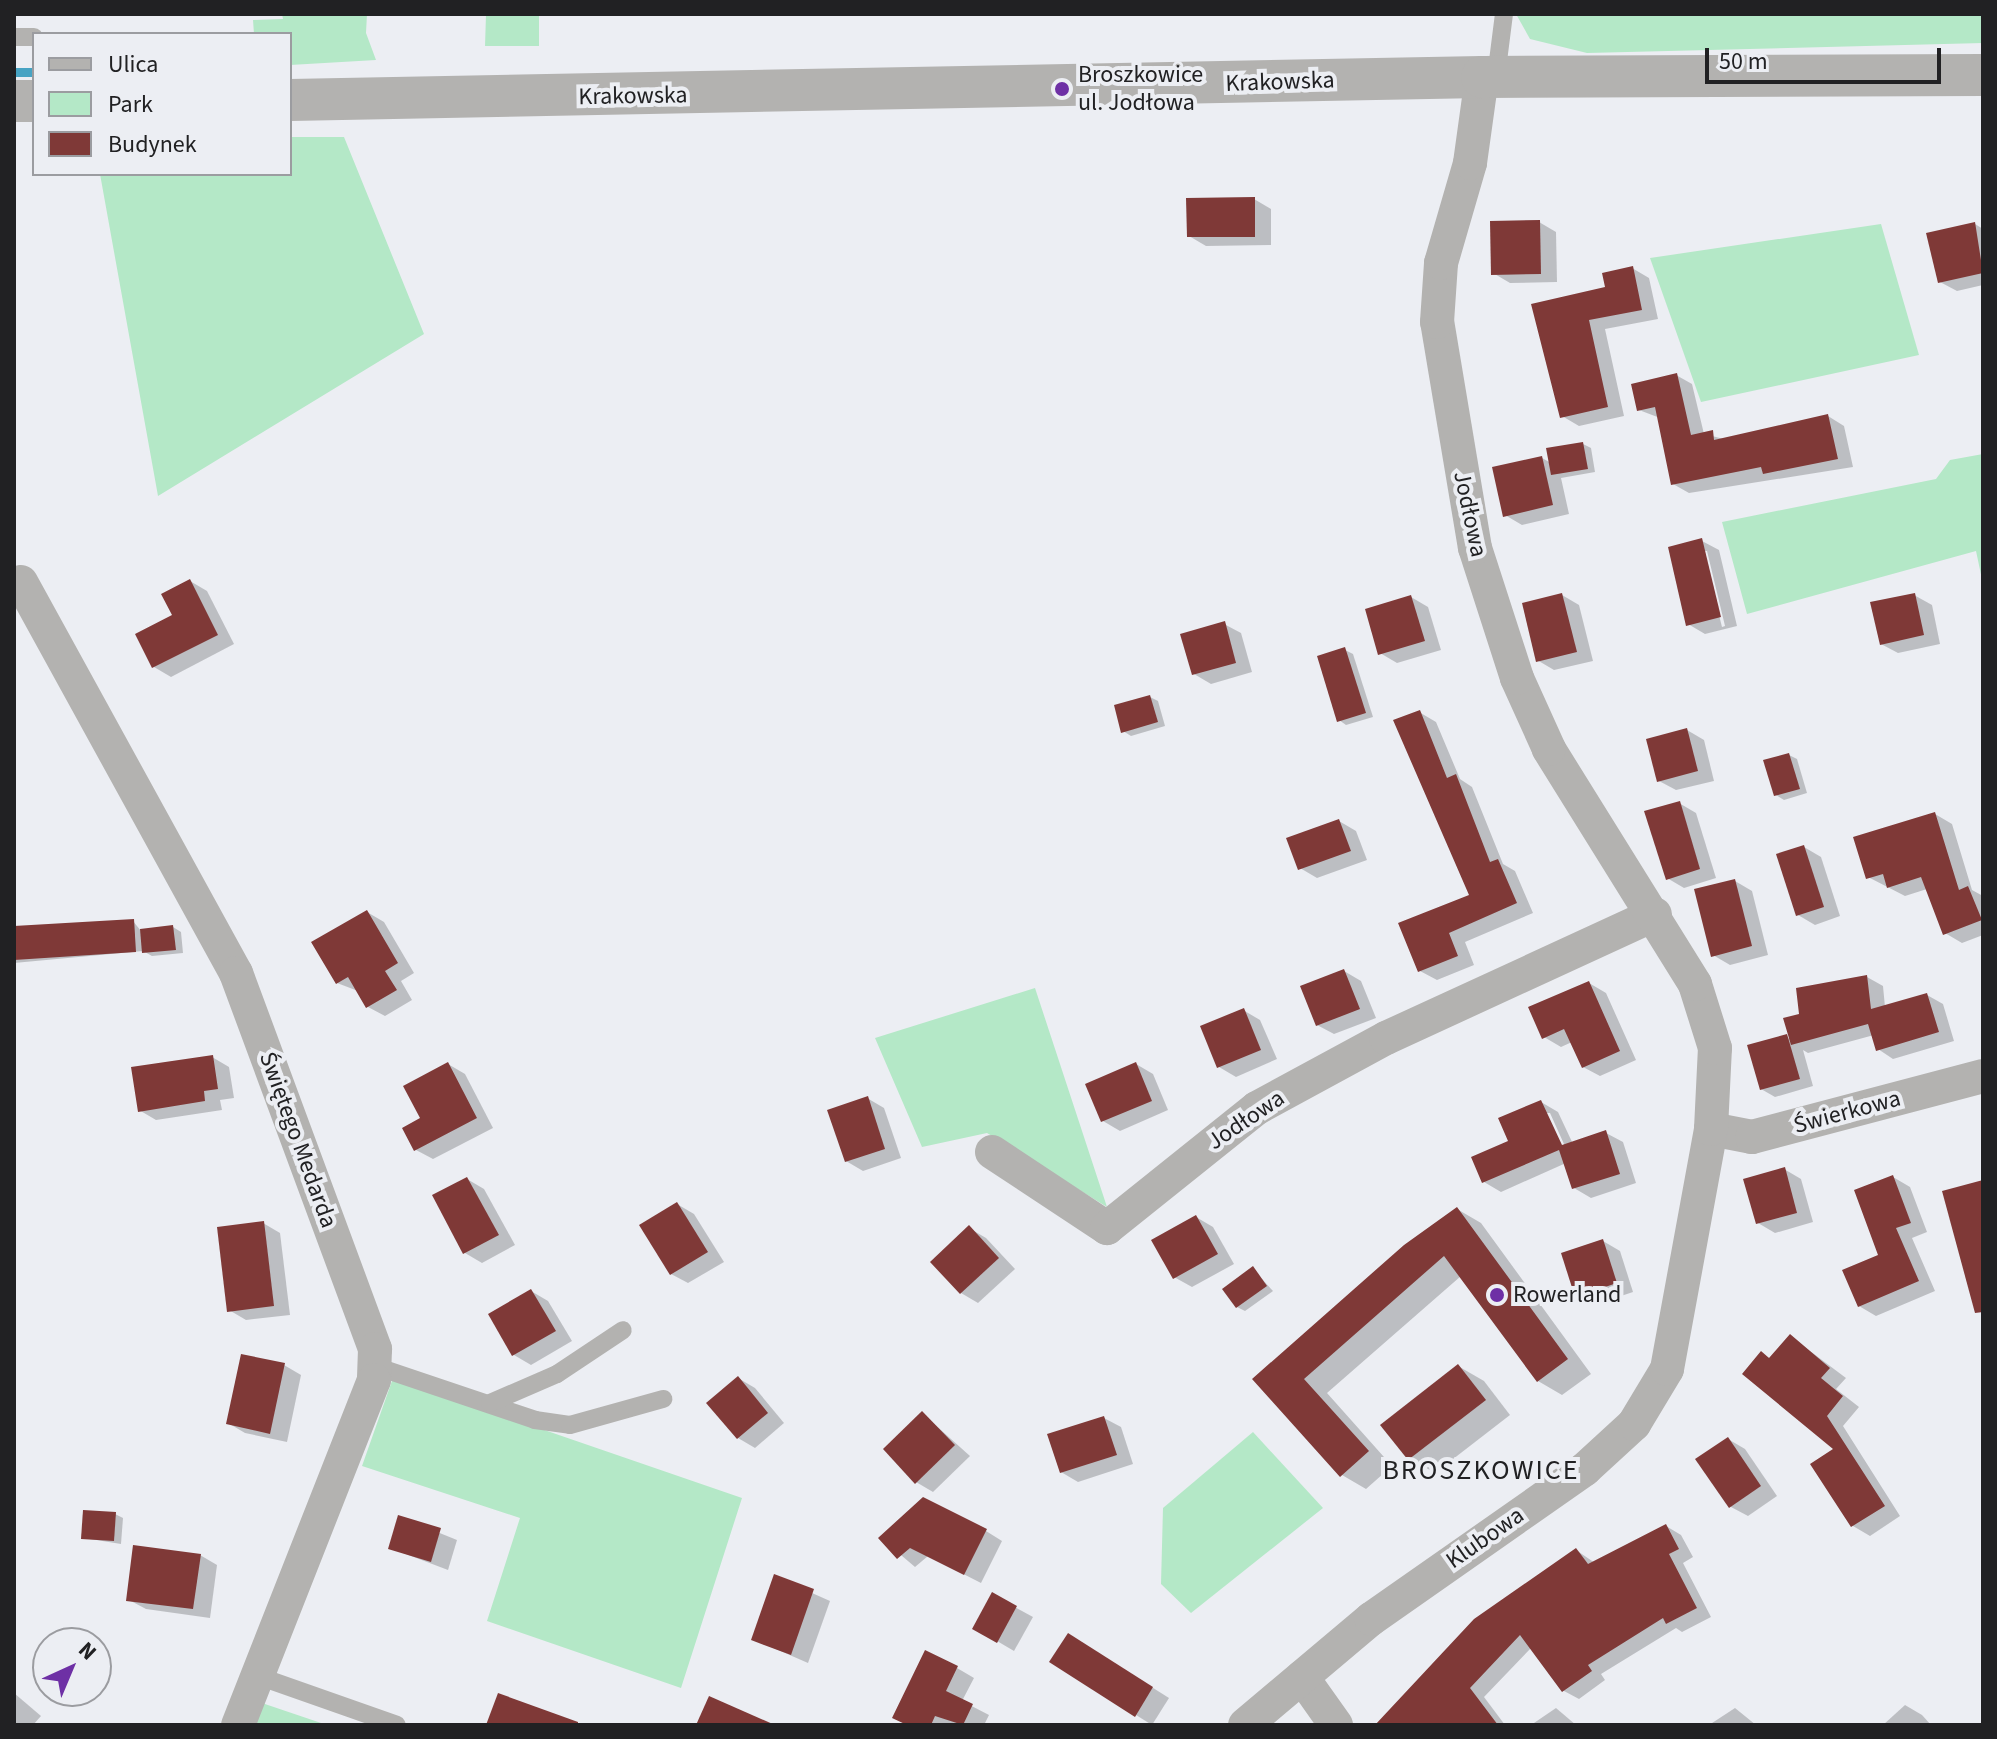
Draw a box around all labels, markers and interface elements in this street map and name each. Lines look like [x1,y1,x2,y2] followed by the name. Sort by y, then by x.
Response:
[32,32,292,176] legend
[1709,32,1945,82] scale bar
[1719,44,1768,79] text: 50 m
[108,47,158,82] text: Ulica
[1078,61,1203,117] place label: Broszkowice ul. Jodłowa
[1225,66,1335,98] street label: Krakowska
[1053,80,1071,98] marker: Broszkowice ul. Jodłowa
[578,81,688,111] street label: Krakowska
[108,87,153,122] text: Park
[108,127,197,162] text: Budynek
[1447,468,1493,560] street label: Jodłowa
[253,1048,343,1232] street label: Świętego Medarda
[1202,1084,1290,1156] street label: Jodłowa
[1790,1084,1904,1140] street label: Świerkowa
[1513,1281,1621,1309] place label: Rowerland
[1488,1286,1506,1304] marker: Rowerland
[1382,1453,1580,1487] district label: BROSZKOWICE
[1441,1501,1529,1575] street label: Klubowa
[32,1627,112,1707] north arrow
[71,1635,104,1668] text: N

